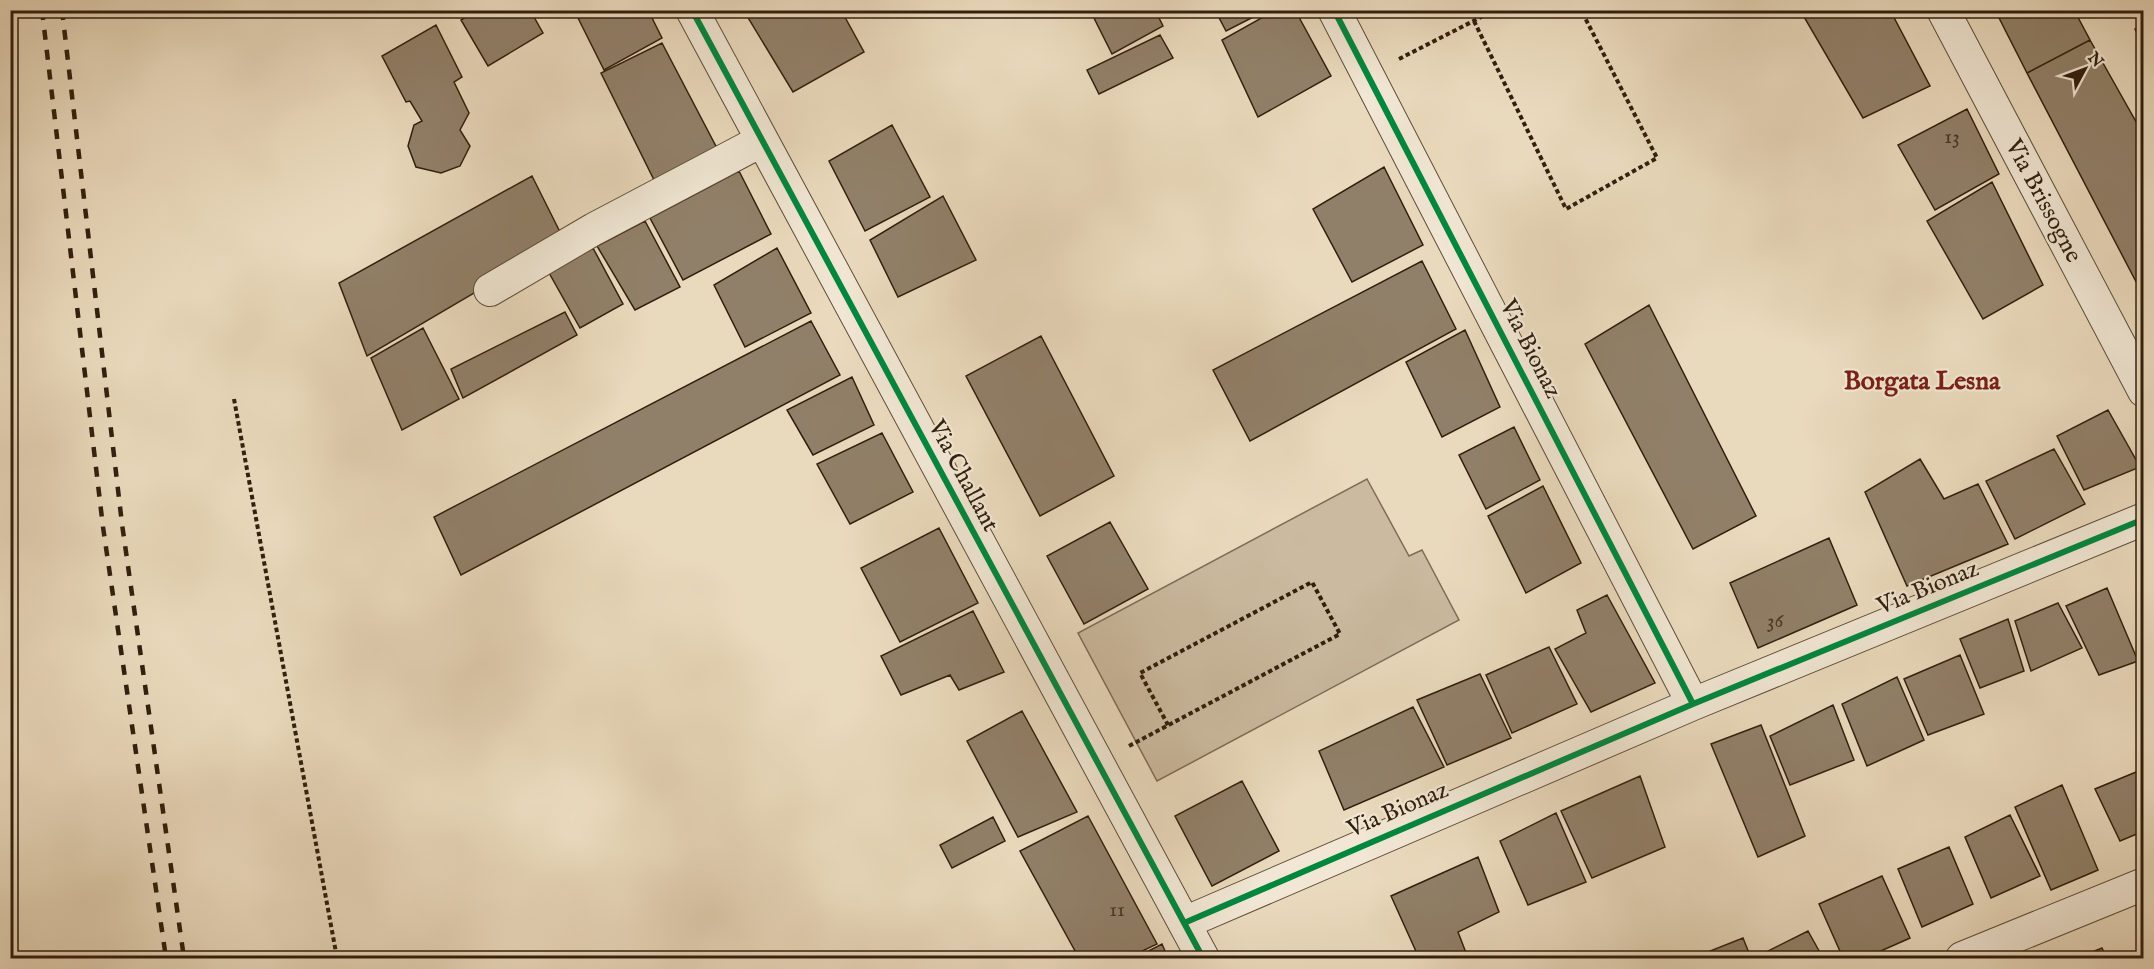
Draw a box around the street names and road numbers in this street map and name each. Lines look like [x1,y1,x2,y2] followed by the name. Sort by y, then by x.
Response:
[1997,133,2088,268] street label: Via Brissogne
[1491,293,1568,404] street label: Via Bionaz
[920,414,1005,537] street label: Via Challant
[1872,554,1983,623] street label: Via Bionaz
[1342,775,1453,846] street label: Via Bionaz

